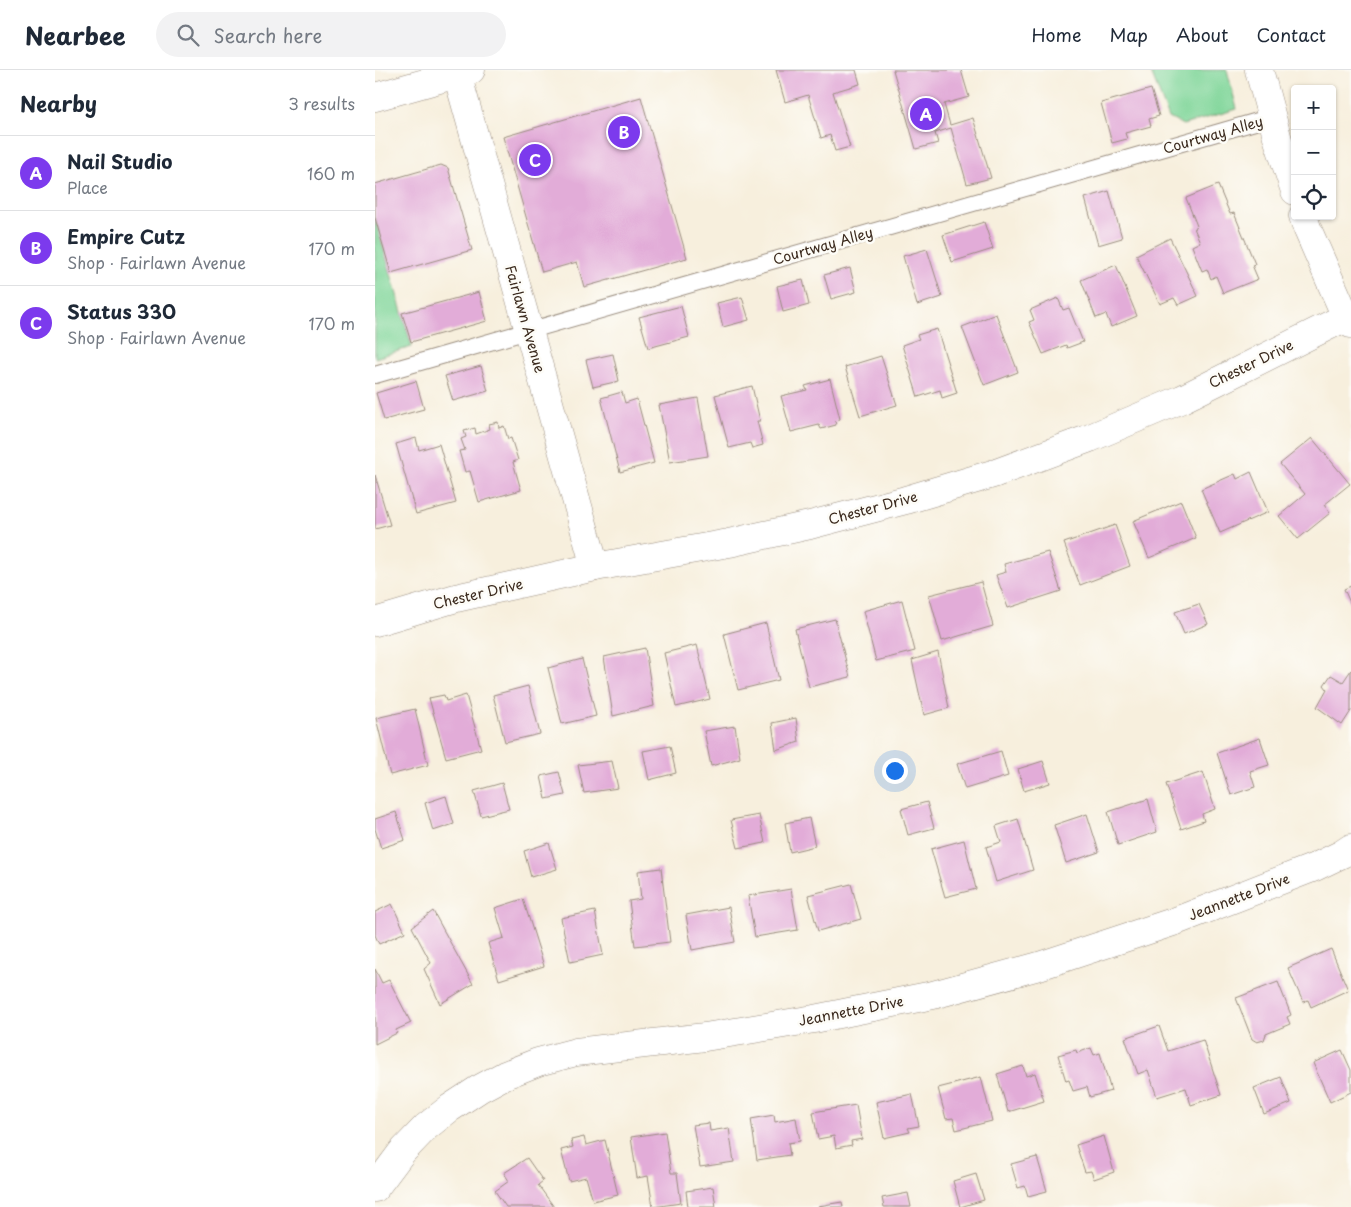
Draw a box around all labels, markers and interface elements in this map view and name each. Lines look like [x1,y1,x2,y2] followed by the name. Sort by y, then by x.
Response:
[156,12,506,57] search box
[25,17,126,53] text: Nearbee
[174,21,202,49] icon: search
[214,21,322,49] text: Search here
[1031,21,1081,48] text: Home
[1109,21,1148,48] text: Map
[1176,21,1228,48] text: About
[1256,21,1326,48] text: Contact
[1291,85,1336,220] map controls
[1291,85,1336,130] button: +
[20,87,97,119] text: Nearby
[288,91,355,115] text: 3 results
[910,95,942,133] pin: A
[1160,110,1265,159] street label: Courtway Alley
[608,113,640,151] pin: B
[1291,130,1336,175] button: −
[519,141,551,179] pin: C
[67,147,172,175] text: Nail Studio
[30,161,42,185] text: A
[307,161,355,185] text: 160 m
[67,175,108,199] text: Place
[1291,175,1336,220] button: locate
[770,221,875,270] street label: Courtway Alley
[67,222,185,250] text: Empire Cutz
[31,236,41,260] text: B
[309,236,355,260] text: 170 m
[67,250,246,274] text: Shop · Fairlawn Avenue
[500,263,551,375] street label: Fairlawn Avenue
[67,297,176,325] text: Status 330
[30,311,42,335] text: C
[309,311,355,335] text: 170 m
[67,325,246,349] text: Shop · Fairlawn Avenue
[1205,334,1297,393] street label: Chester Drive
[826,486,920,530] street label: Chester Drive
[431,573,525,614] street label: Chester Drive
[882,758,908,784] your location
[1185,868,1292,925] street label: Jeannette Drive
[797,990,905,1031] street label: Jeannette Drive

